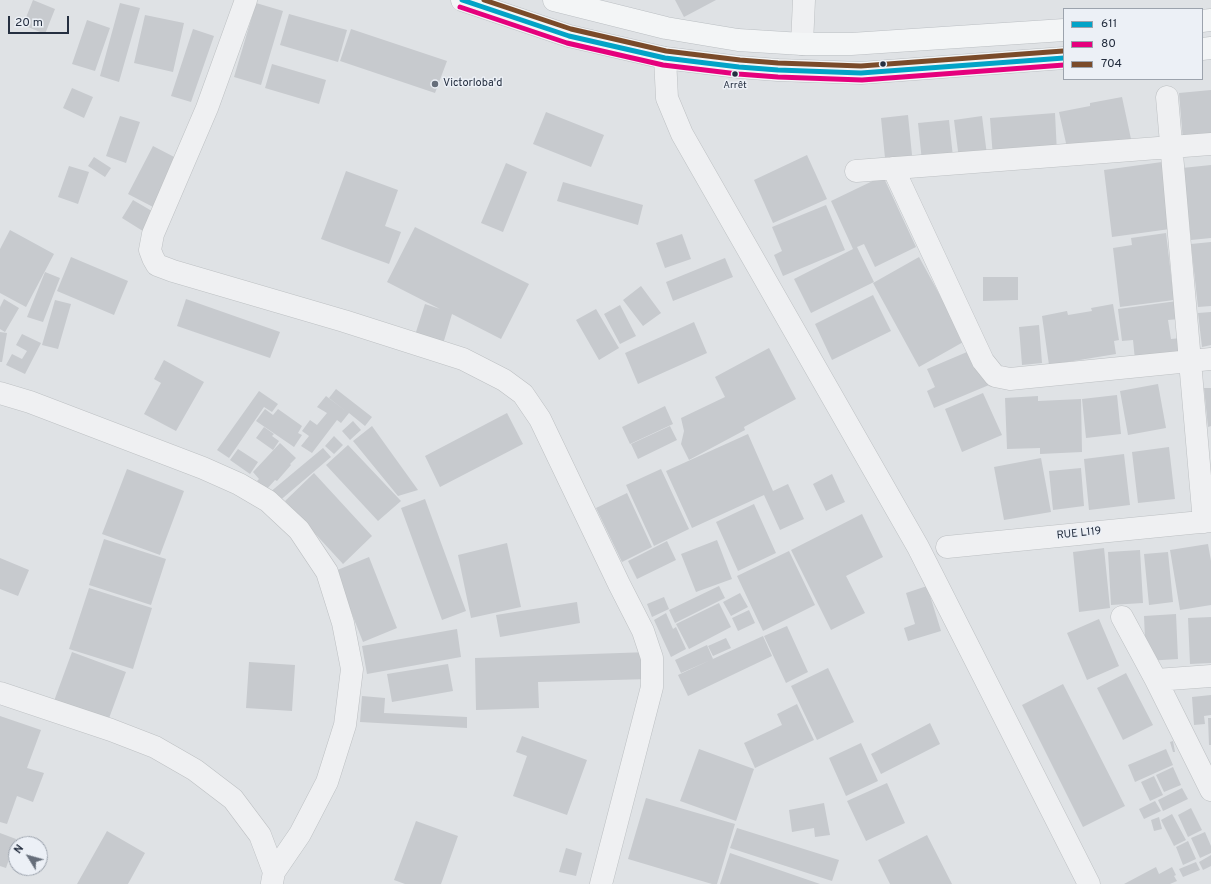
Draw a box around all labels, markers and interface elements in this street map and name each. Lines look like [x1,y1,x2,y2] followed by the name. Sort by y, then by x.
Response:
[10,8,71,34] scale bar
[1063,8,1203,80] legend
[15,15,43,31] text: 20 m
[1101,16,1117,32] text: 611
[1101,36,1116,52] text: 80
[1101,56,1122,72] text: 704
[878,59,888,69] unlabelled marker
[730,69,740,79] marker: Arrêt
[443,77,502,91] place label: Victorloba'd
[430,79,440,89] marker: Victorloba'd
[723,80,747,92] place label: Arrêt
[1056,525,1102,543] street label: RUE L119
[8,836,48,876] north arrow
[11,842,27,857] text: N

